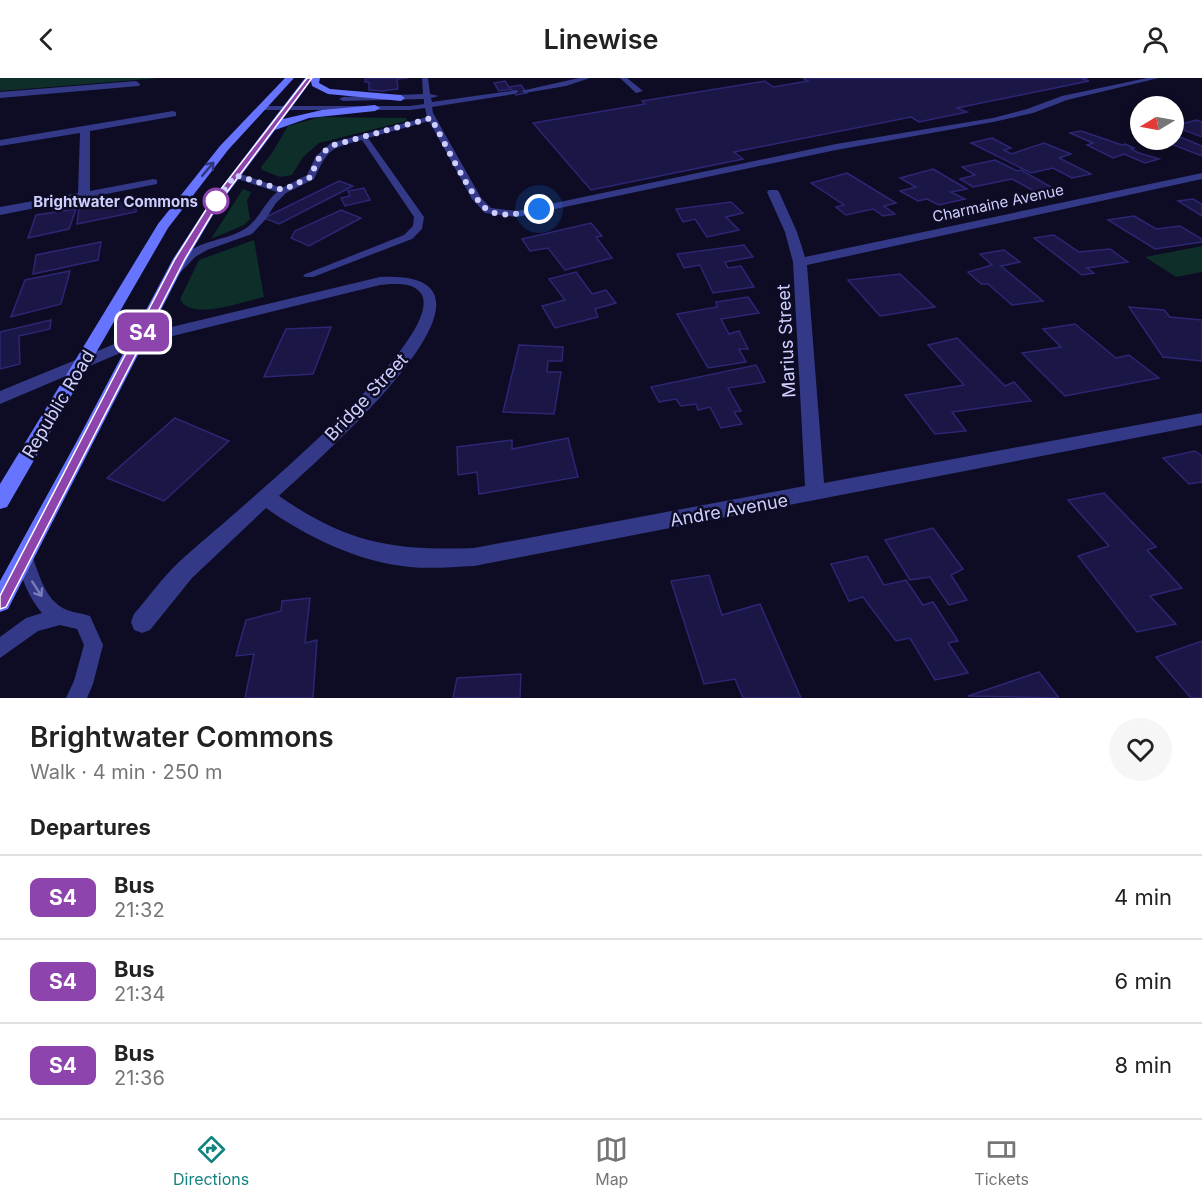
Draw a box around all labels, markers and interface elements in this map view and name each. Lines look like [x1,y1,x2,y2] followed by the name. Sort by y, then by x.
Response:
[30,23,63,56] icon: back
[544,23,658,56] text: Linewise
[1139,23,1172,56] icon: person
[1130,96,1184,150] north arrow
[1130,96,1184,150] map controls
[201,161,214,177] one-way arrow
[931,180,1065,226] street label: Charmaine Avenue
[203,188,229,214] marker: Brightwater Commons
[33,192,198,211] place label: Brightwater Commons
[524,194,554,224] your location
[773,284,799,398] street label: Marius Street
[116,312,170,352] line badge: S4
[129,320,157,345] text: S4
[18,346,98,462] street label: Republic Road
[320,349,412,445] street label: Bridge Street
[668,489,790,531] street label: Andre Avenue
[31,580,43,597] one-way arrow
[1109,718,1172,781] button: heart
[30,720,334,754] text: Brightwater Commons
[30,760,223,784] text: Walk · 4 min · 250 m
[30,814,151,840] text: Departures
[114,872,155,898] text: Bus
[1114,884,1172,910] text: 4 min
[49,885,77,910] text: S4
[114,898,165,922] text: 21:32
[114,956,155,982] text: Bus
[1115,968,1172,994] text: 6 min
[49,969,77,994] text: S4
[114,982,165,1006] text: 21:34
[114,1040,155,1066] text: Bus
[1115,1052,1172,1078] text: 8 min
[49,1053,77,1078] text: S4
[114,1066,165,1090] text: 21:36
[173,1133,249,1189] tab: Directions
[595,1133,628,1189] tab: Map
[974,1133,1029,1189] tab: Tickets

